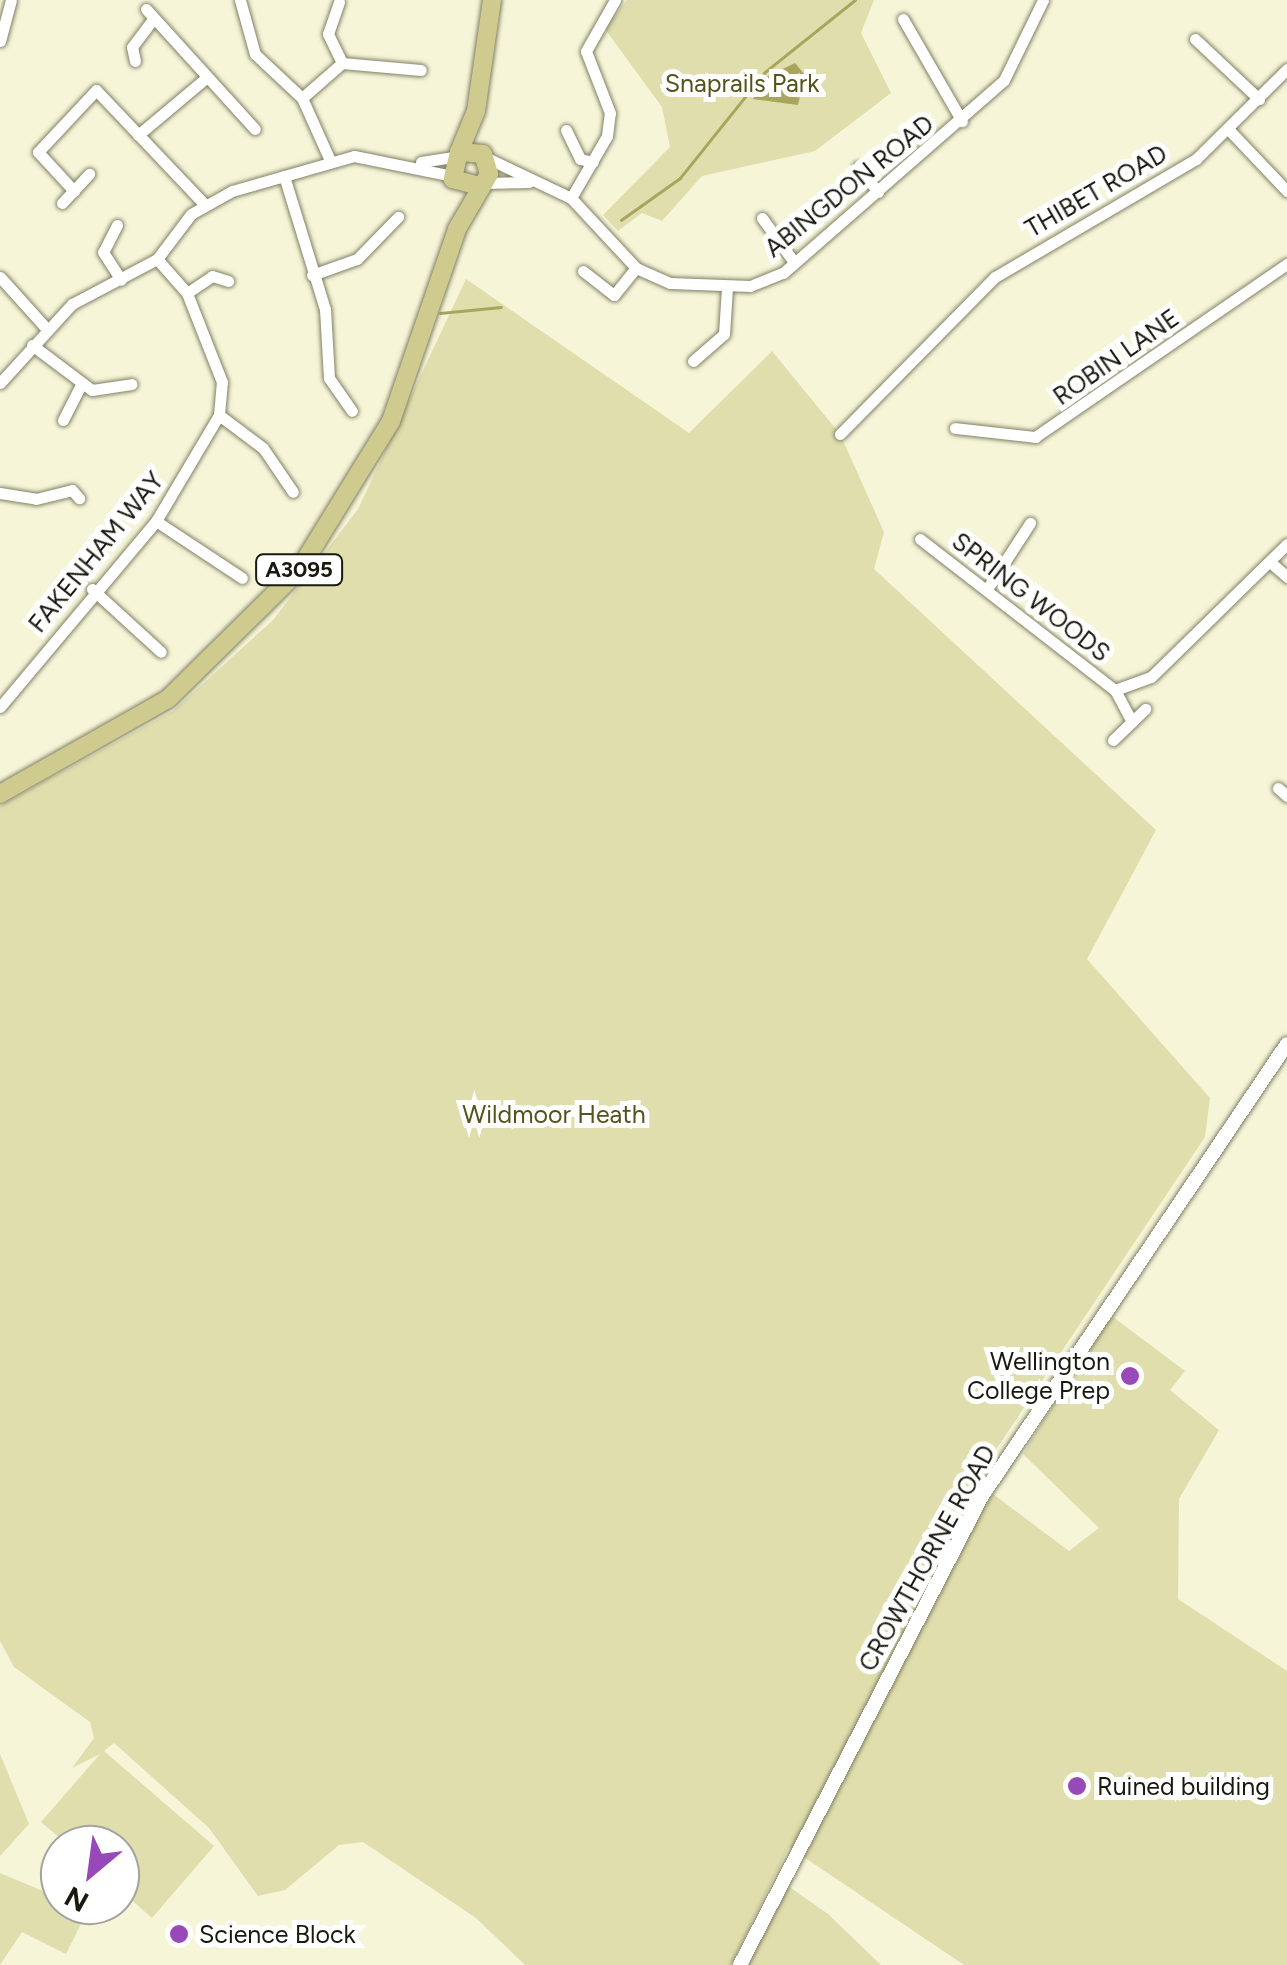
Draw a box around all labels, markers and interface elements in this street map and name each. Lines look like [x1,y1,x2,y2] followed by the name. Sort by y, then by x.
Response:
[665,68,819,98] park label: Snaprails Park
[758,109,940,263] street label: ABINGDON ROAD
[1020,138,1172,244] street label: THIBET ROAD
[1047,303,1185,411] street label: ROBIN LANE
[22,466,170,638] street label: FAKENHAM WAY
[946,526,1116,668] street label: SPRING WOODS
[254,553,344,587] road number: A3095
[462,1099,646,1129] park label: Wildmoor Heath
[967,1347,1110,1406] place label: Wellington College Prep
[1119,1365,1141,1387] marker: Wellington College Prep
[852,1440,1002,1676] street label: CROWTHORNE ROAD
[1097,1771,1270,1801] place label: Ruined building
[1066,1775,1088,1797] marker: Ruined building
[40,1825,140,1925] north arrow
[59,1879,94,1920] text: N
[199,1919,356,1949] place label: Science Block
[168,1923,190,1945] marker: Science Block

